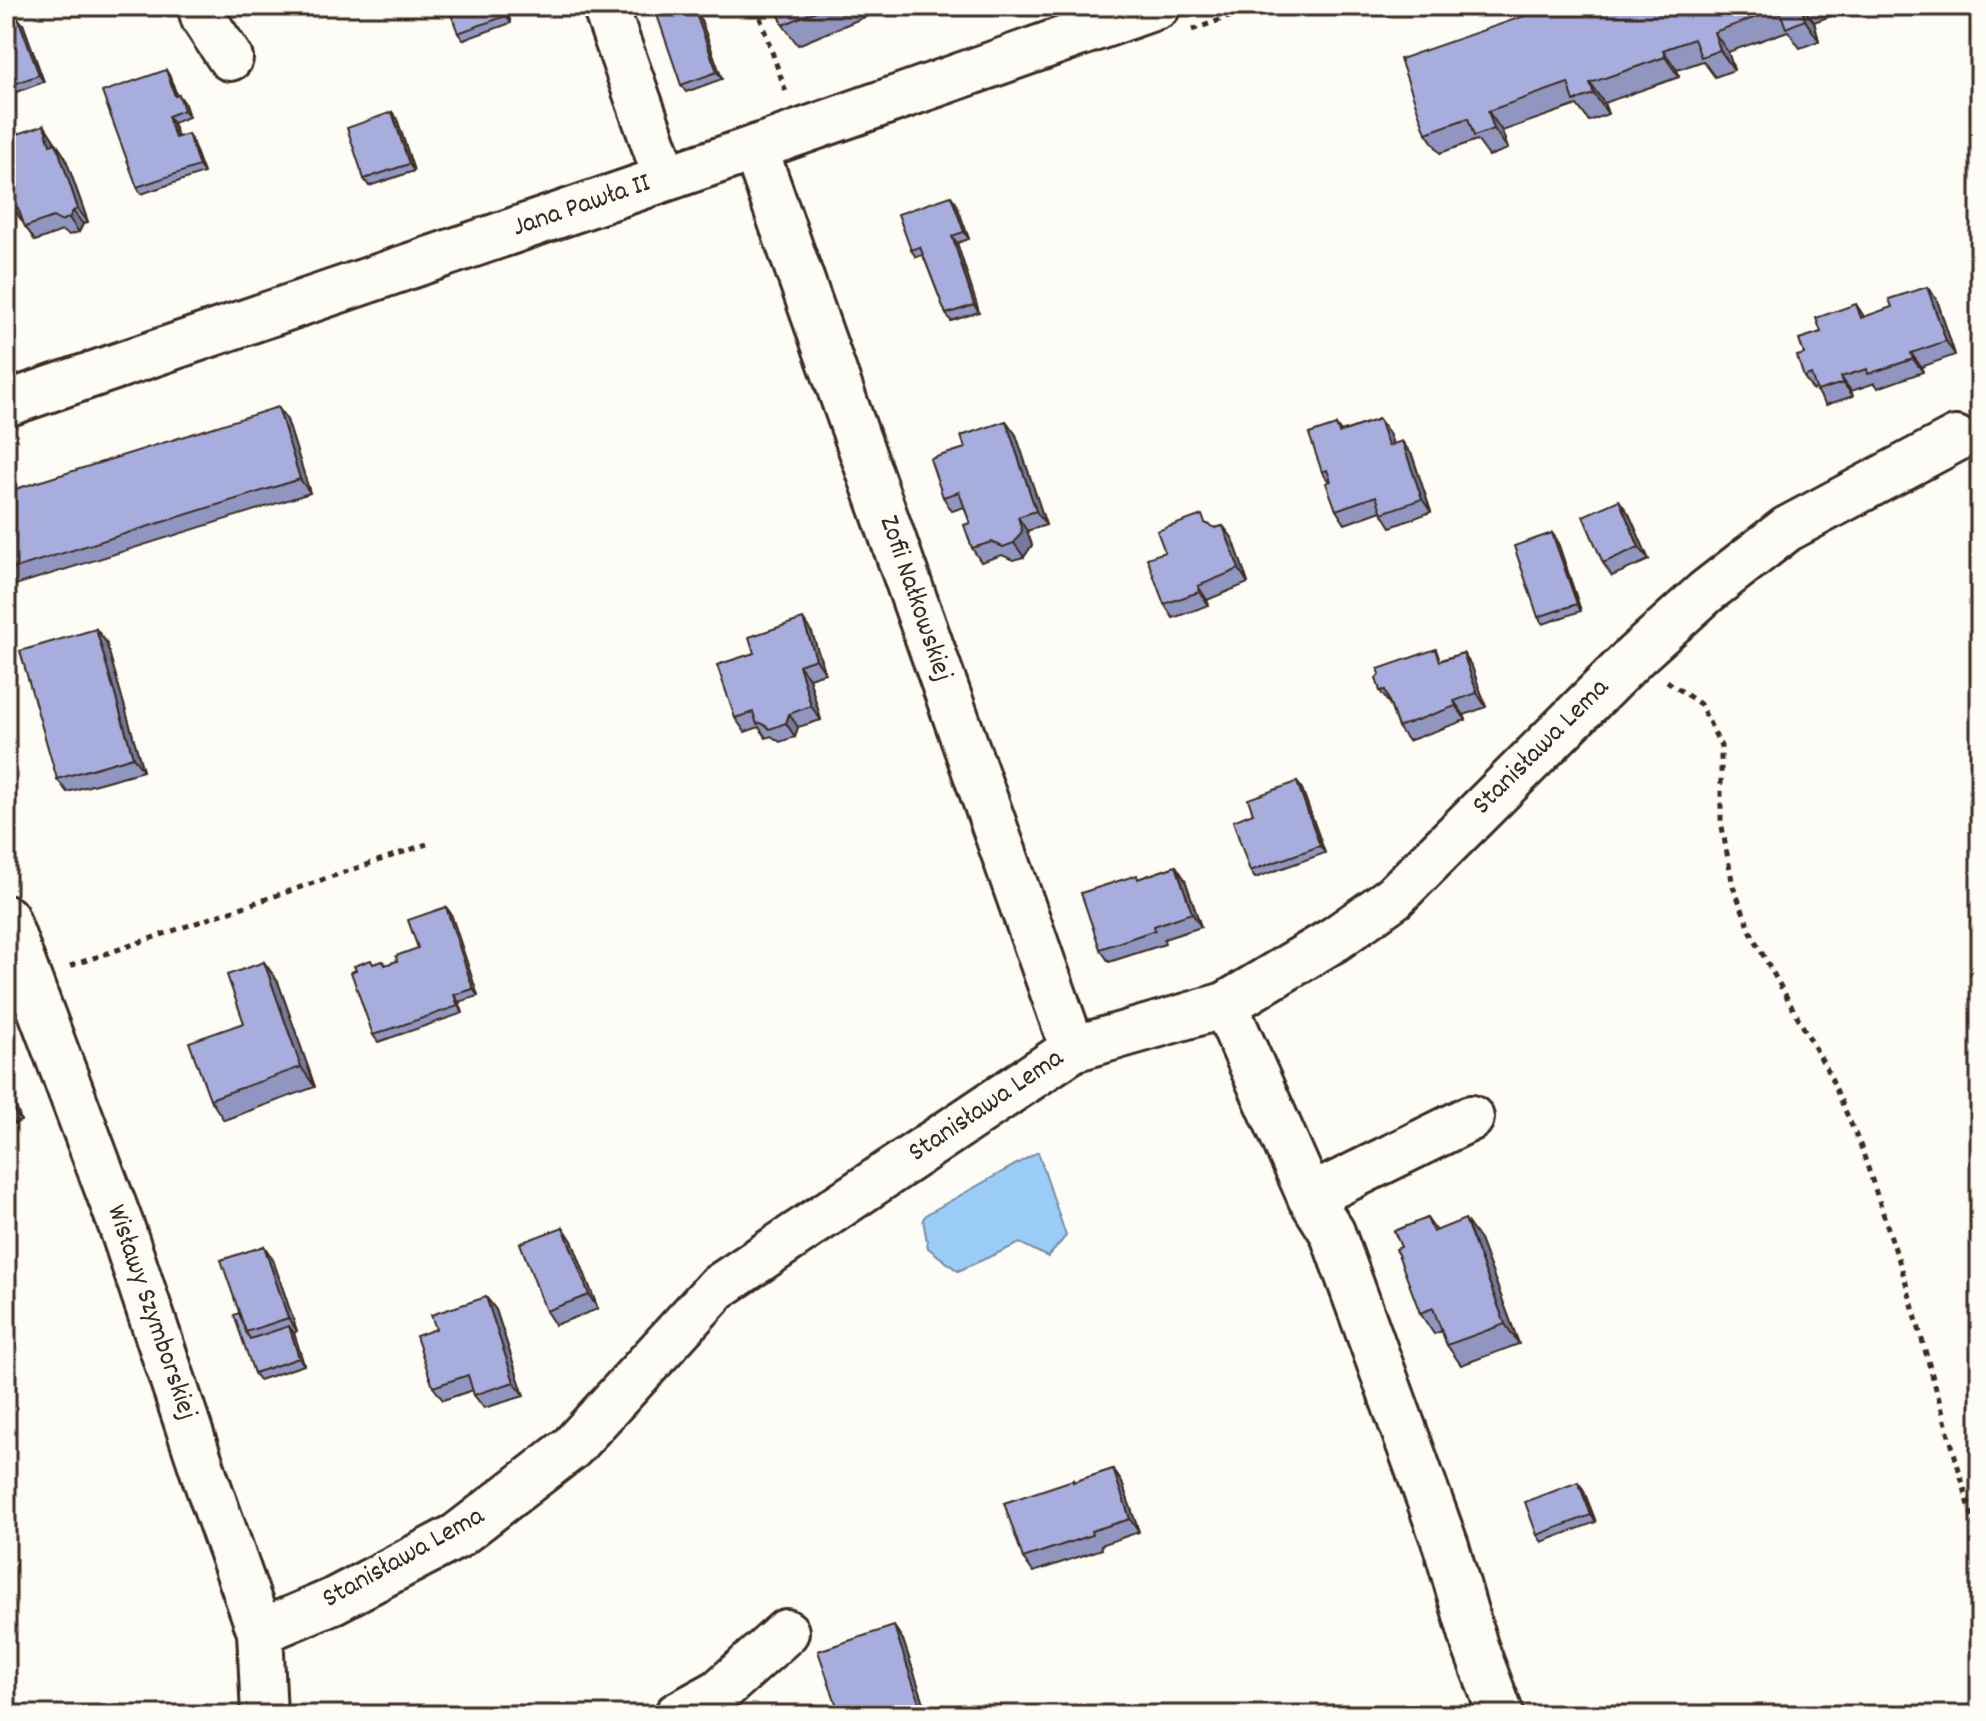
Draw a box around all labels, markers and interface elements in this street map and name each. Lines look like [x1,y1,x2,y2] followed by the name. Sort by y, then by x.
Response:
[508,165,657,249] street label: Jana Pawła II
[867,511,961,687] street label: Zofii Nałkowskiej
[1464,670,1620,826] street label: Stanisława Lema
[901,1040,1073,1174] street label: Stanisława Lema
[94,1200,206,1426] street label: Wisławy Szymborskiej
[316,1498,493,1620] street label: Stanisława Lema

